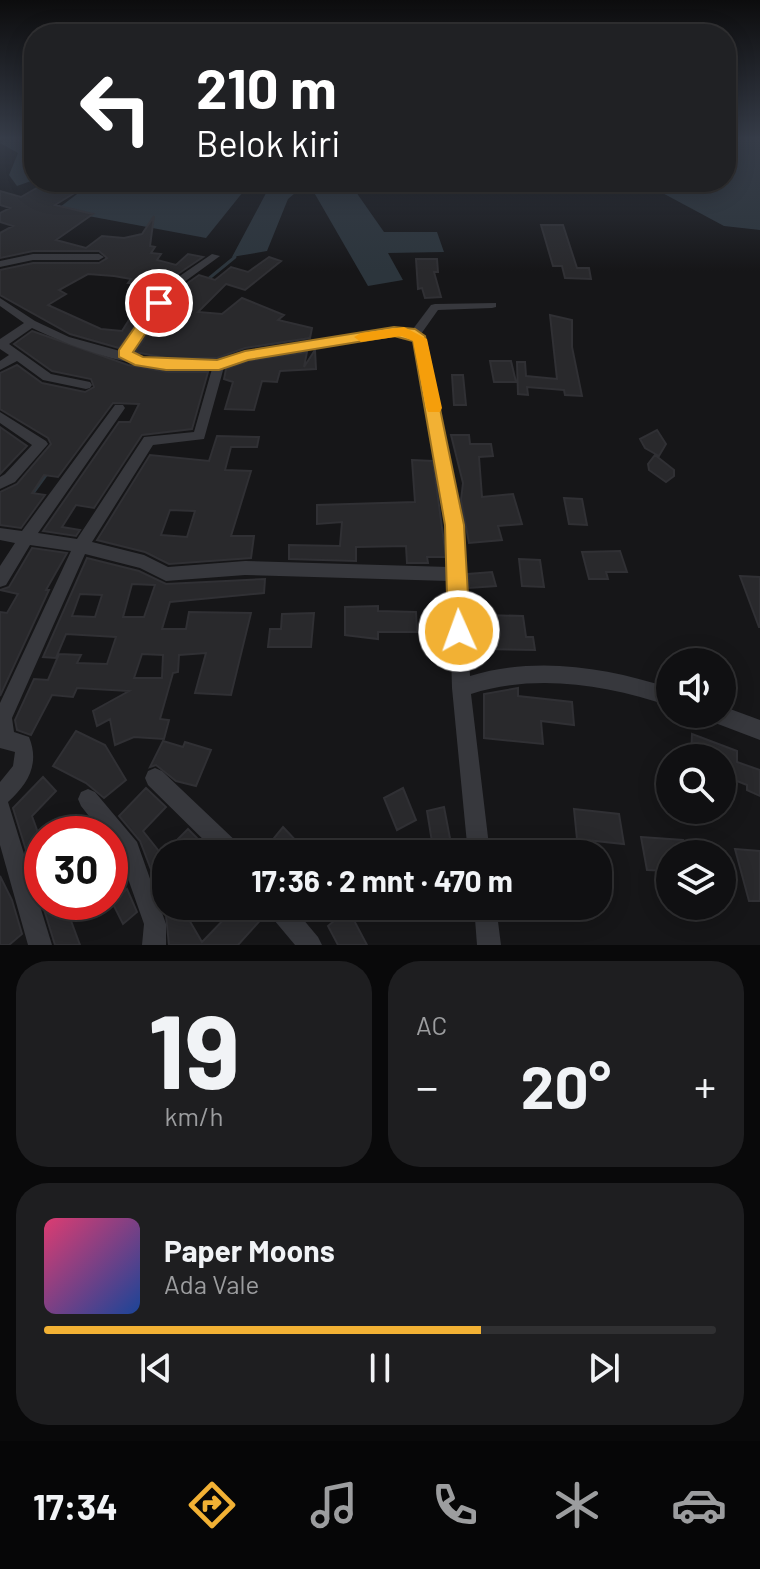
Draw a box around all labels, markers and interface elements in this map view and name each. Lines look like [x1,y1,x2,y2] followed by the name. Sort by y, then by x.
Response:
[196,53,337,120] text: 210 m
[64,56,168,160] icon: left
[196,121,340,164] text: Belok kiri
[125,269,193,337] pin
[137,281,181,325] icon: arrive
[417,589,501,673] position arrow
[656,648,736,920] map controls
[656,648,736,728] button: sound
[656,744,736,824] button: search
[24,816,128,920] speed limit sign: 30
[656,840,736,920] button: layers
[251,862,513,898] text: 17:36 · 2 mnt · 470 m
[148,985,240,1110] text: 19
[416,1009,447,1040] text: AC
[521,1049,611,1121] text: 20°
[416,1059,438,1112] text: −
[694,1059,716,1112] text: +
[165,1100,223,1131] text: km/h
[164,1232,335,1268] text: Paper Moons
[164,1268,259,1299] text: Ada Vale
[134,1346,178,1390] icon: previous
[358,1346,402,1390] icon: pause
[582,1346,626,1390] icon: next
[184,1477,240,1533] icon: directions
[306,1477,362,1533] icon: music
[427,1477,483,1533] icon: phone
[549,1477,605,1533] icon: climate
[671,1477,727,1533] icon: car
[33,1484,118,1527] text: 17:34

